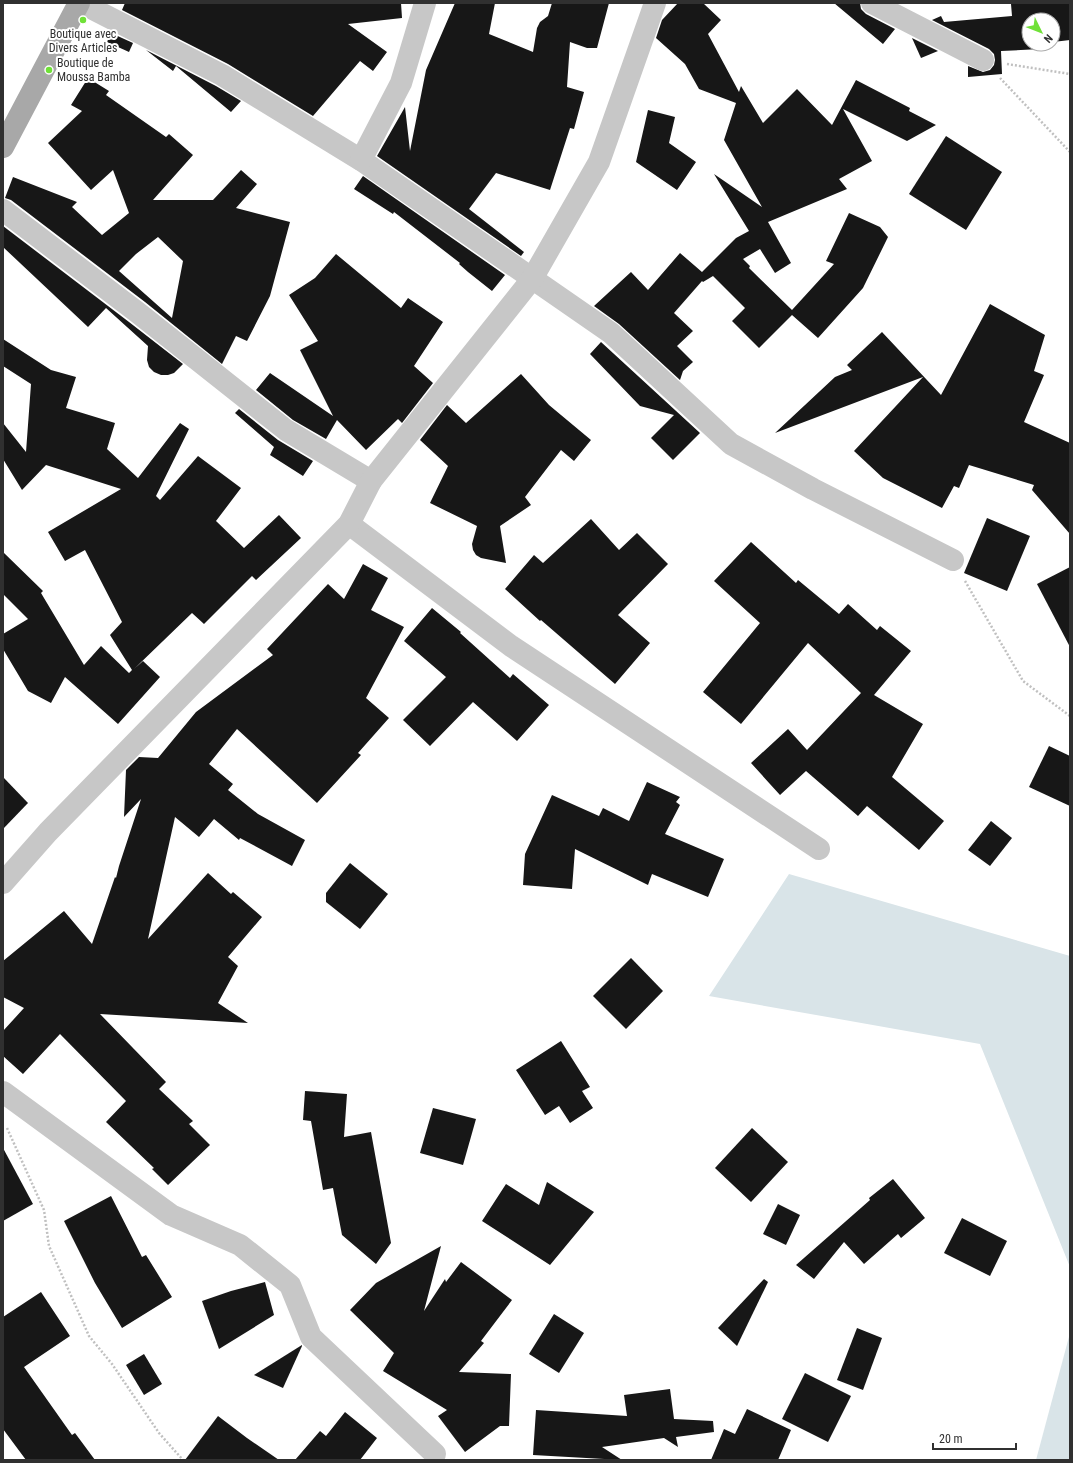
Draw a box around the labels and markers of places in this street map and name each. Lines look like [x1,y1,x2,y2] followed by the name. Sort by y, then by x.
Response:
[78,15,88,25] marker: Boutique avec Divers Articles
[49,27,117,55] place label: Boutique avec Divers Articles
[57,56,131,84] place label: Boutique de Moussa Bamba
[44,65,54,75] marker: Boutique de Moussa Bamba

